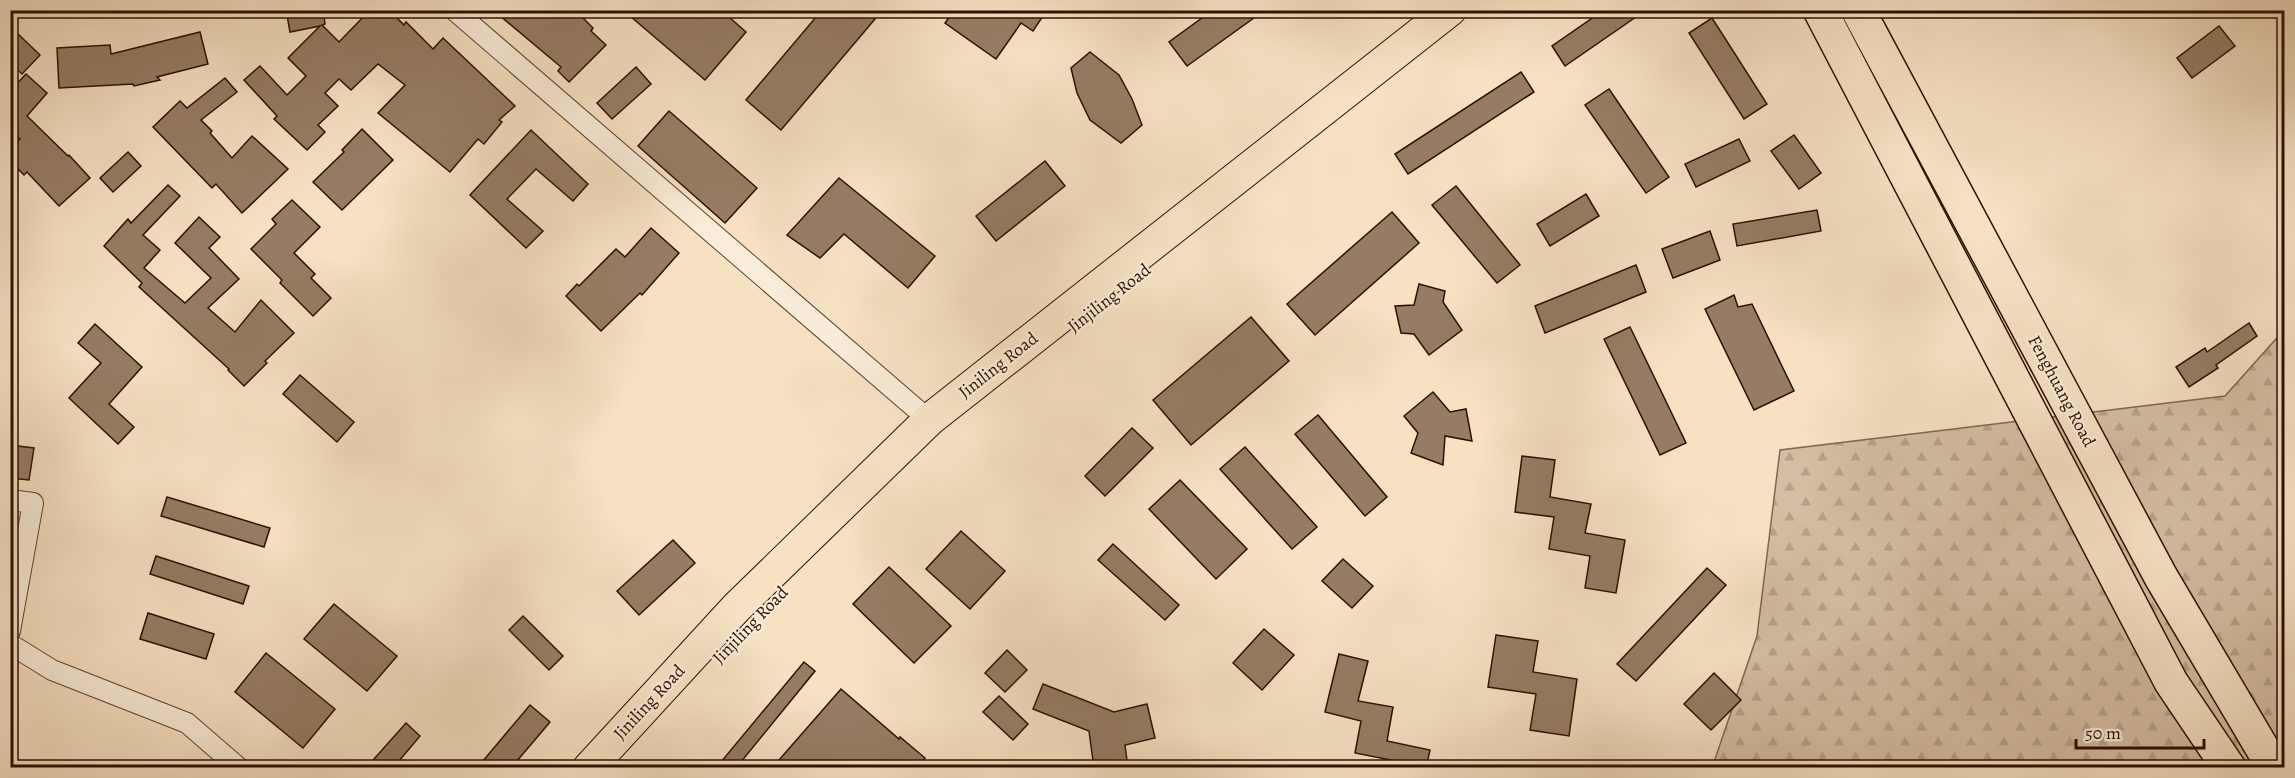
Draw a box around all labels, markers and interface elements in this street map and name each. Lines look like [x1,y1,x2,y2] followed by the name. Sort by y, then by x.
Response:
[1062,258,1156,338] street label: Jinjiling Road
[953,326,1043,404] street label: Jiniling Road
[2023,331,2102,451] street label: Fenghuang Road
[707,581,793,669] street label: Jinjiling Road
[608,659,690,745] street label: Jiniling Road
[2076,712,2204,750] scale bar
[2085,721,2121,745] text: 50 m

